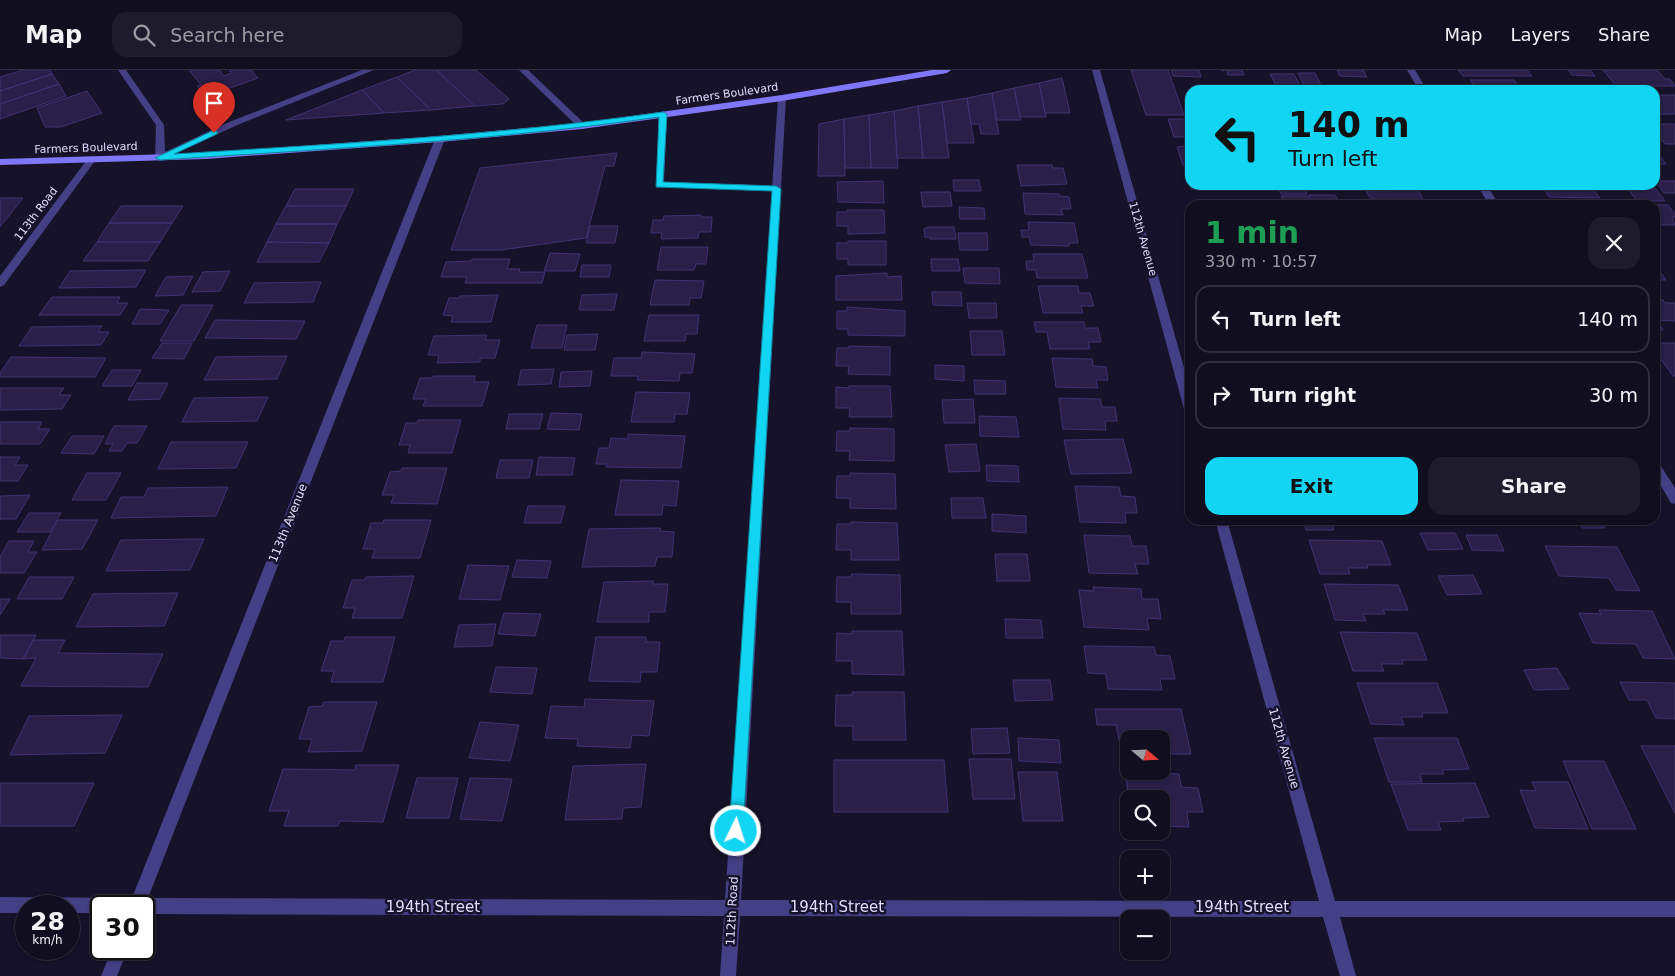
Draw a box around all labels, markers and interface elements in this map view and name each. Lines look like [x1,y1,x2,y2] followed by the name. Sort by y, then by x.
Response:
[112,12,462,57] search box
[25,21,82,49] text: Map
[130,21,158,49] icon: search
[170,24,284,46] text: Search here
[1444,24,1482,45] text: Map
[1510,24,1570,45] text: Layers
[1598,24,1650,45] text: Share
[675,80,779,108] street label: Farmers Boulevard
[193,82,235,133] pin
[200,89,228,117] icon: arrive
[1205,105,1270,170] icon: left
[1288,105,1410,145] text: 140 m
[34,140,138,156] street label: Farmers Boulevard
[1288,146,1377,171] text: Turn left
[12,185,60,243] street label: 113th Road
[1126,200,1160,278] street label: 112th Avenue
[1205,215,1299,250] text: 1 min
[1588,217,1640,269] button: close
[1205,252,1318,271] text: 330 m · 10:57
[1207,305,1235,333] icon: left
[1250,308,1341,330] text: Turn left
[1577,308,1638,330] text: 140 m
[1207,381,1235,409] icon: right
[1250,384,1356,406] text: Turn right
[1589,384,1638,406] text: 30 m
[1205,457,1418,515] button: Exit
[1428,457,1640,515] button: Share
[266,482,310,564] street label: 113th Avenue
[1266,706,1302,790] street label: 112th Avenue
[1120,730,1170,780] north arrow
[1120,730,1170,960] map controls
[1120,790,1170,840] button: search
[709,804,761,856] position arrow
[1120,850,1170,900] button: +
[723,876,741,946] street label: 112th Road
[90,895,155,960] speed limit sign: 30
[386,898,480,916] street label: 194th Street
[790,898,884,916] street label: 194th Street
[1195,898,1289,916] street label: 194th Street
[30,907,65,936] text: 28
[1120,910,1170,960] button: −
[32,933,63,947] text: km/h

